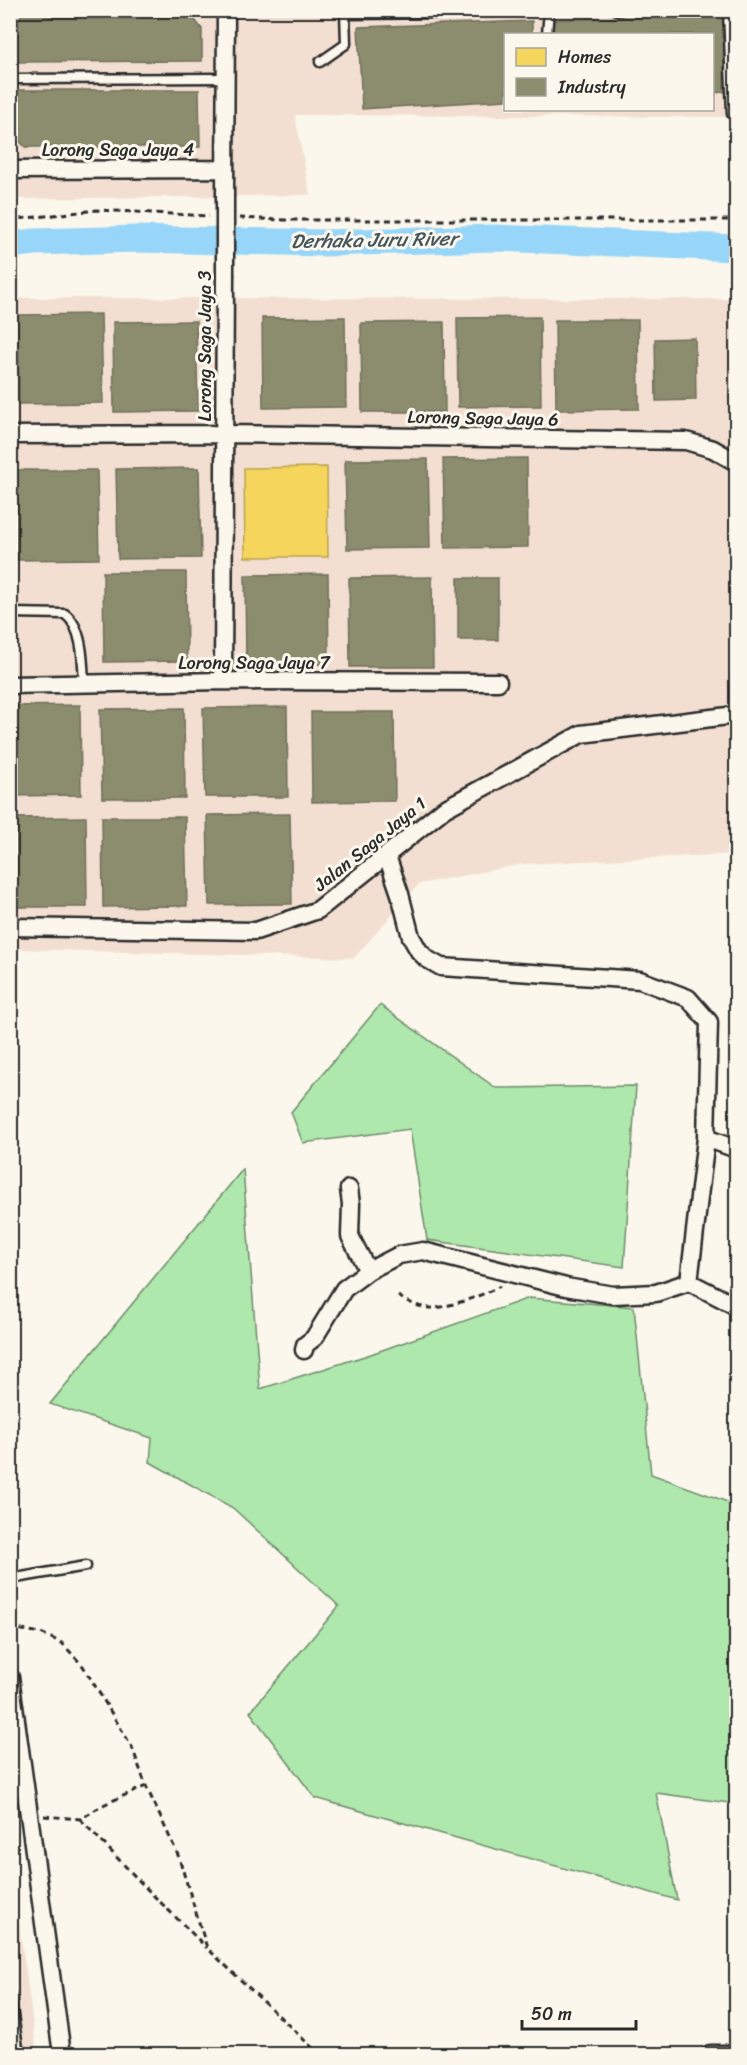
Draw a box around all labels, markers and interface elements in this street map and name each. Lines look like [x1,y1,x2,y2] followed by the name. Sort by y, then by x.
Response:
[504,33,714,111] legend
[558,41,612,73] text: Homes
[557,71,627,103] text: Industry
[42,134,194,166] street label: Lorong Saga Jaya 4
[290,221,461,259] water label: Derhaka Juru River
[189,270,221,422] street label: Lorong Saga Jaya 3
[407,401,559,435] street label: Lorong Saga Jaya 6
[178,647,331,679] street label: Lorong Saga Jaya 7
[306,788,434,900] street label: Jalan Saga Jaya 1
[522,1993,636,2031] scale bar
[531,1998,572,2030] text: 50 m

